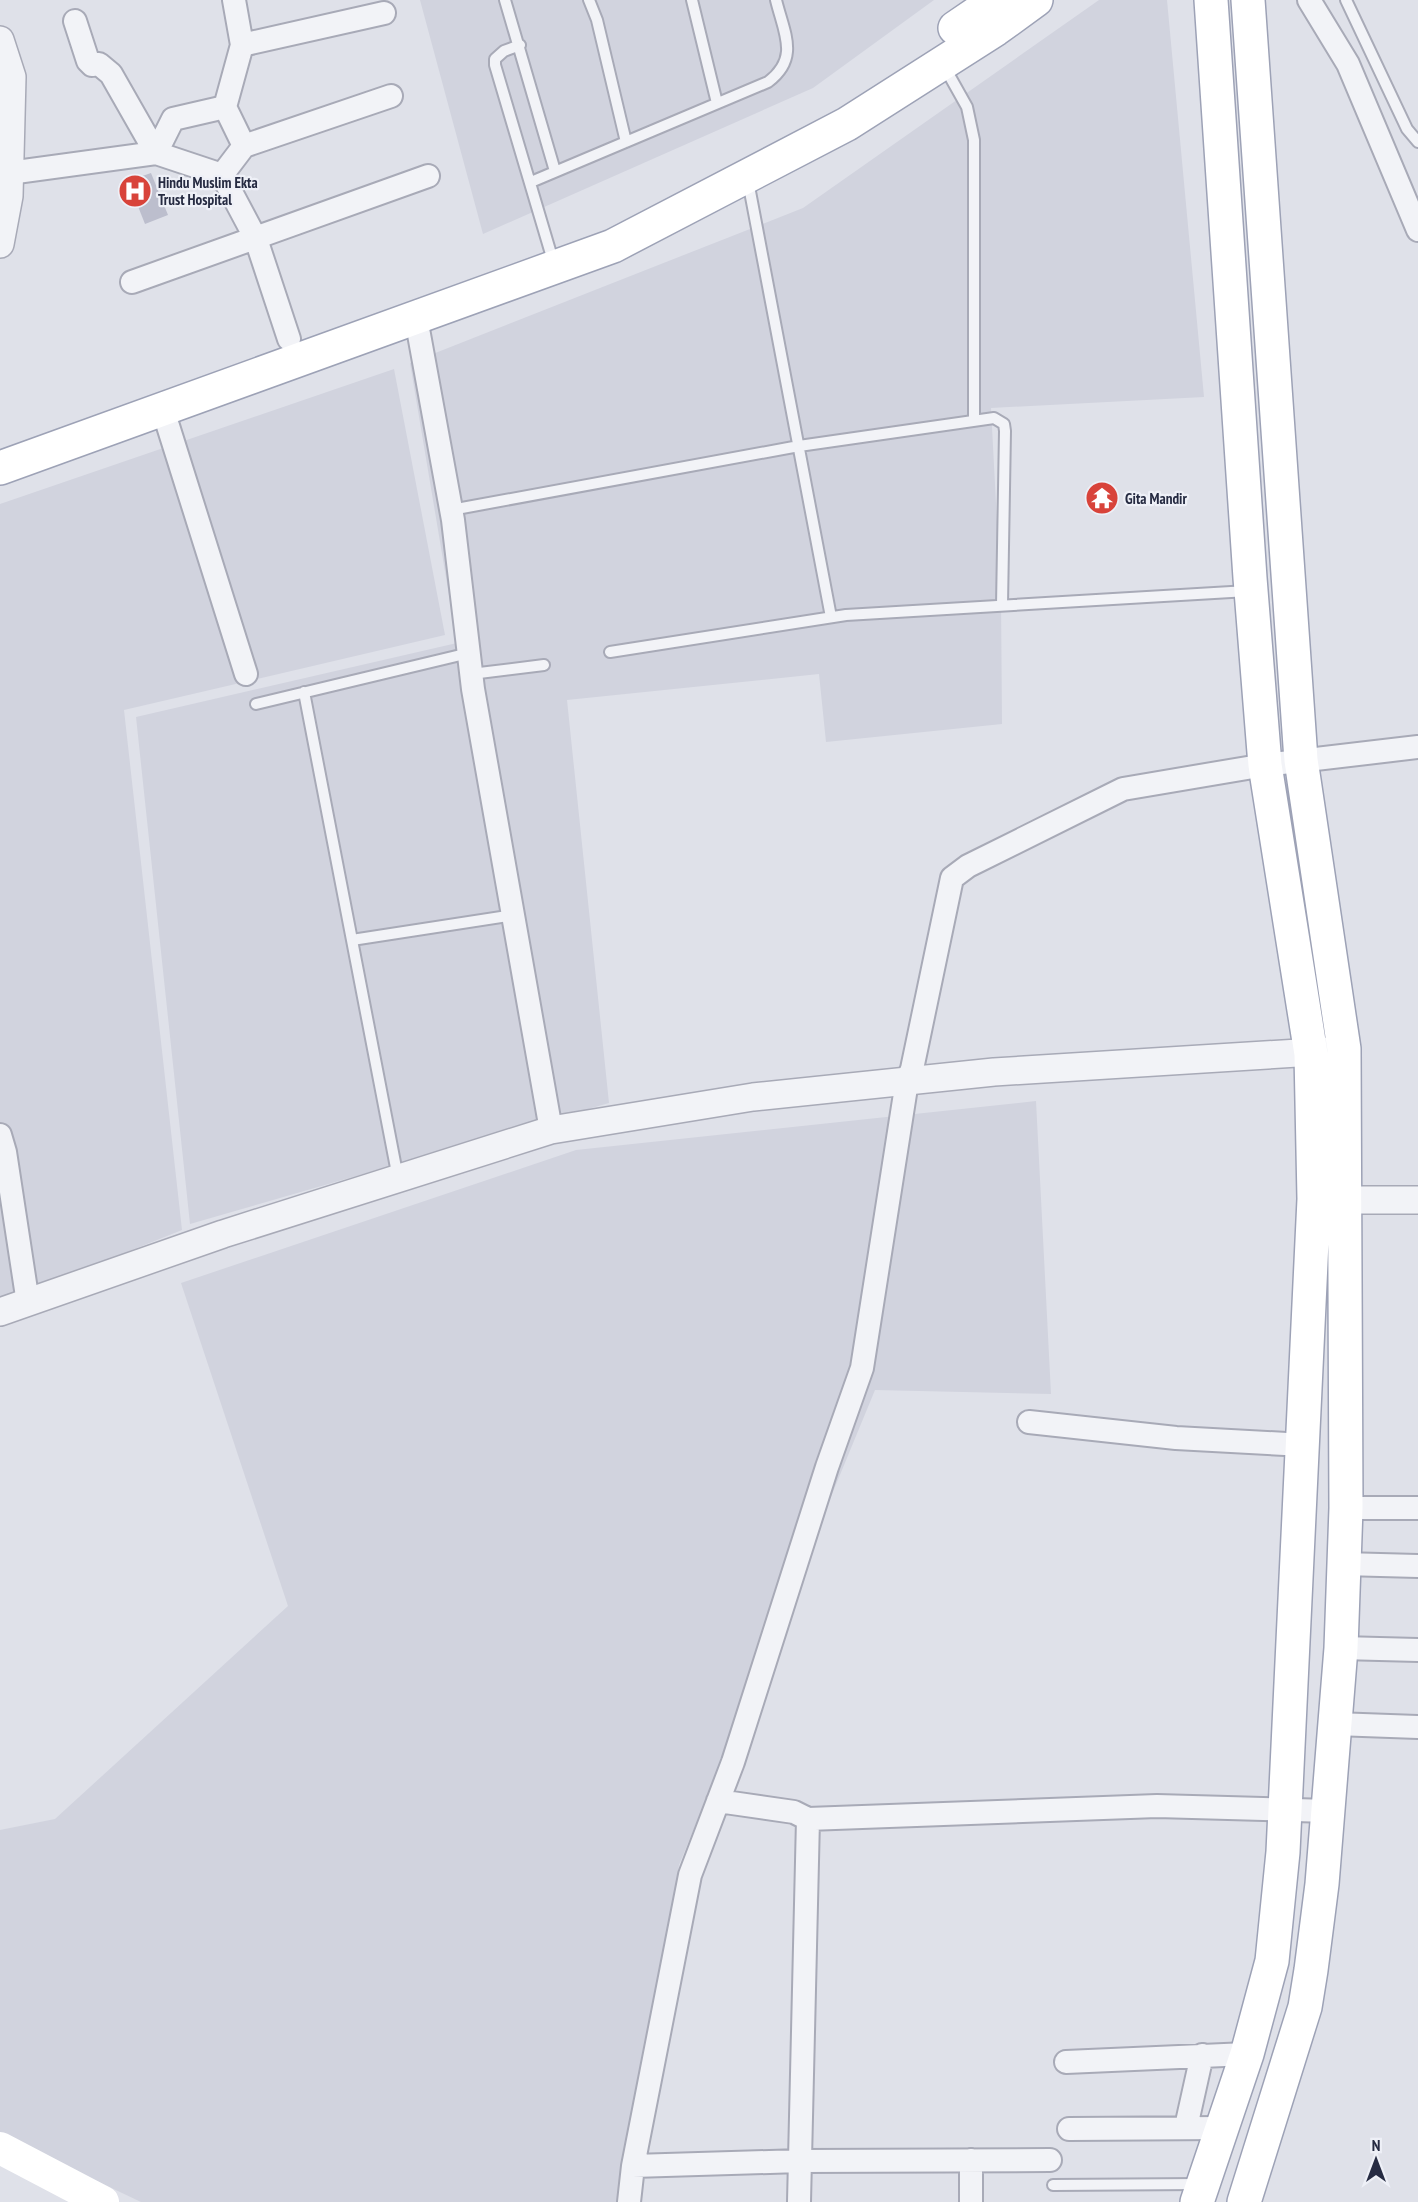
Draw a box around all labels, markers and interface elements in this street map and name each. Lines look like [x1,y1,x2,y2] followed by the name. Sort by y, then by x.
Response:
[117,173,153,209] hospital icon: Hindu Muslim Ekta Trust Hospital
[158,173,258,209] place label: Hindu Muslim Ekta Trust Hospital
[1084,480,1120,516] temple icon: Gita Mandir
[1125,489,1187,508] place label: Gita Mandir
[1346,2130,1406,2190] north arrow
[1372,2135,1380,2155] text: N

